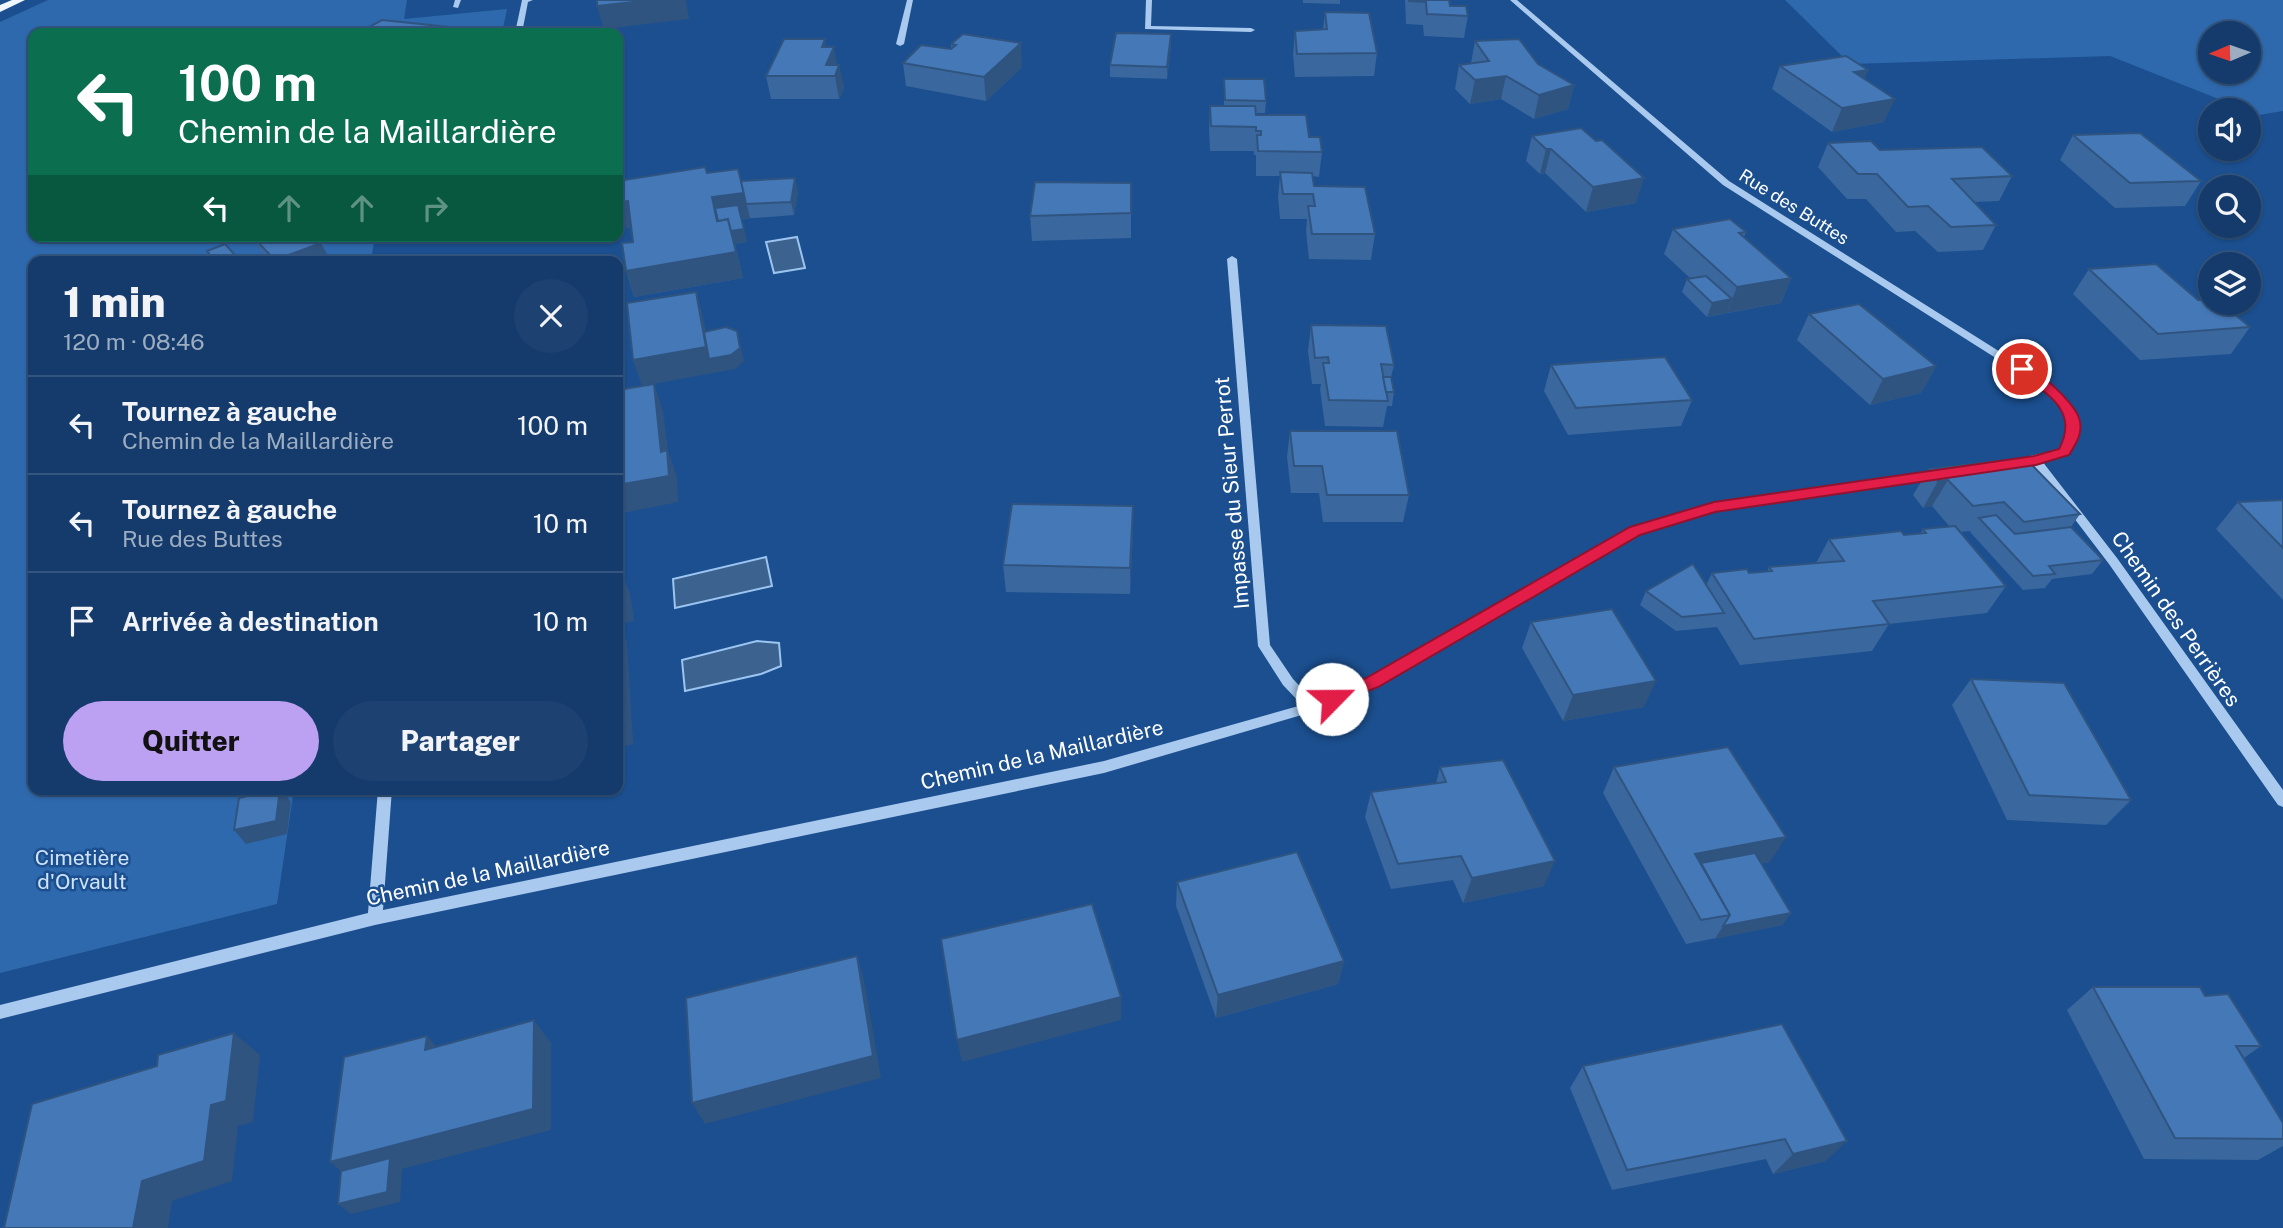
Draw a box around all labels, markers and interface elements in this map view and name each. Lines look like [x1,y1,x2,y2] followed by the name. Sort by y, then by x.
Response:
[2198,21,2261,84] north arrow
[2198,21,2261,315] map controls
[178,54,317,112] text: 100 m
[63,56,154,147] icon: left
[2198,98,2261,161] button: sound
[178,113,557,150] text: Chemin de la Maillardière
[1735,164,1853,249] street label: Rue des Buttes
[2198,175,2261,238] button: search
[197,189,235,227] icon: left
[270,189,308,227] icon: ahead
[343,189,381,227] icon: ahead
[416,189,454,227] icon: right
[2198,252,2261,315] button: layers
[63,277,166,326] text: 1 min
[514,279,588,353] button: close
[63,328,205,355] text: 120 m · 08:46
[1992,339,2052,399] pin
[2003,350,2041,388] icon: arrive
[1209,376,1254,610] street label: Impasse du Sieur Perrot
[122,396,337,427] text: Tournez à gauche
[63,406,101,444] icon: left
[517,410,588,441] text: 100 m
[122,427,394,454] text: Chemin de la Maillardière
[122,494,337,525] text: Tournez à gauche
[63,504,101,542] icon: left
[533,508,588,539] text: 10 m
[122,525,283,552] text: Rue des Buttes
[2107,526,2246,711] street label: Chemin des Perrières
[63,602,101,640] icon: arrive
[122,606,379,637] text: Arrivée à destination
[533,606,588,637] text: 10 m
[1295,662,1369,736] position arrow
[63,701,319,781] button: Quitter
[333,701,588,781] button: Partager
[918,714,1166,795] street label: Chemin de la Maillardière
[364,834,612,911] street label: Chemin de la Maillardière
[35,845,129,894] park label: Cimetière d'Orvault

